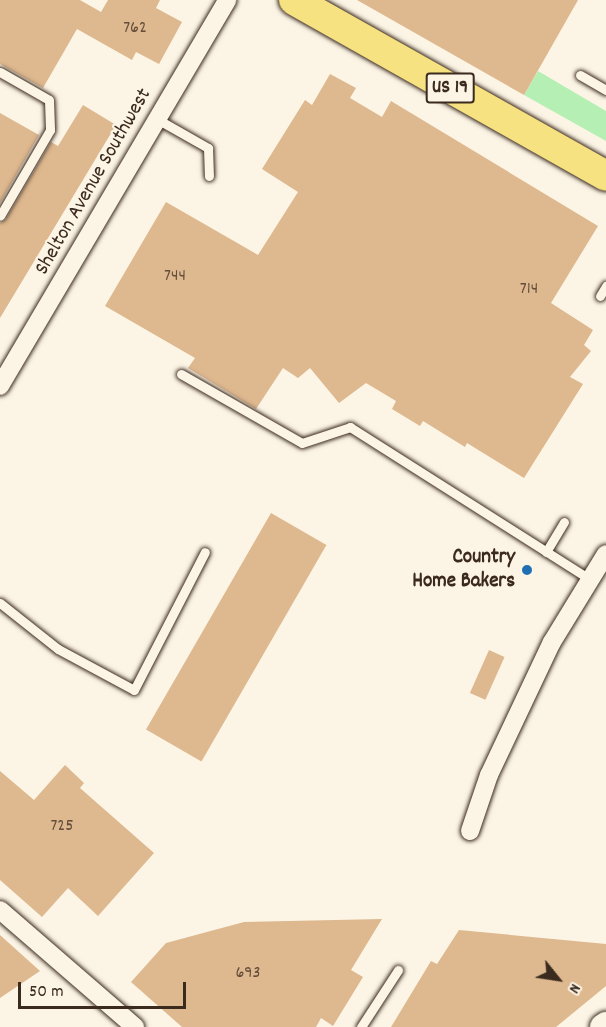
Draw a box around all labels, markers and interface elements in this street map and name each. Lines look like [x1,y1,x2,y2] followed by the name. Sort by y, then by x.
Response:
[123,18,147,40] house number: 762
[424,71,476,105] road number: US 19
[30,84,158,280] street label: Shelton Avenue Southwest
[164,266,186,288] house number: 744
[520,279,538,301] house number: 714
[412,545,515,595] place label: Country Home Bakers
[520,563,534,577] marker: Country Home Bakers
[50,816,74,838] house number: 725
[528,949,588,1009] north arrow
[235,963,261,985] house number: 693
[21,970,189,1008] scale bar
[562,979,586,997] text: N
[29,980,64,1005] text: 50 m

